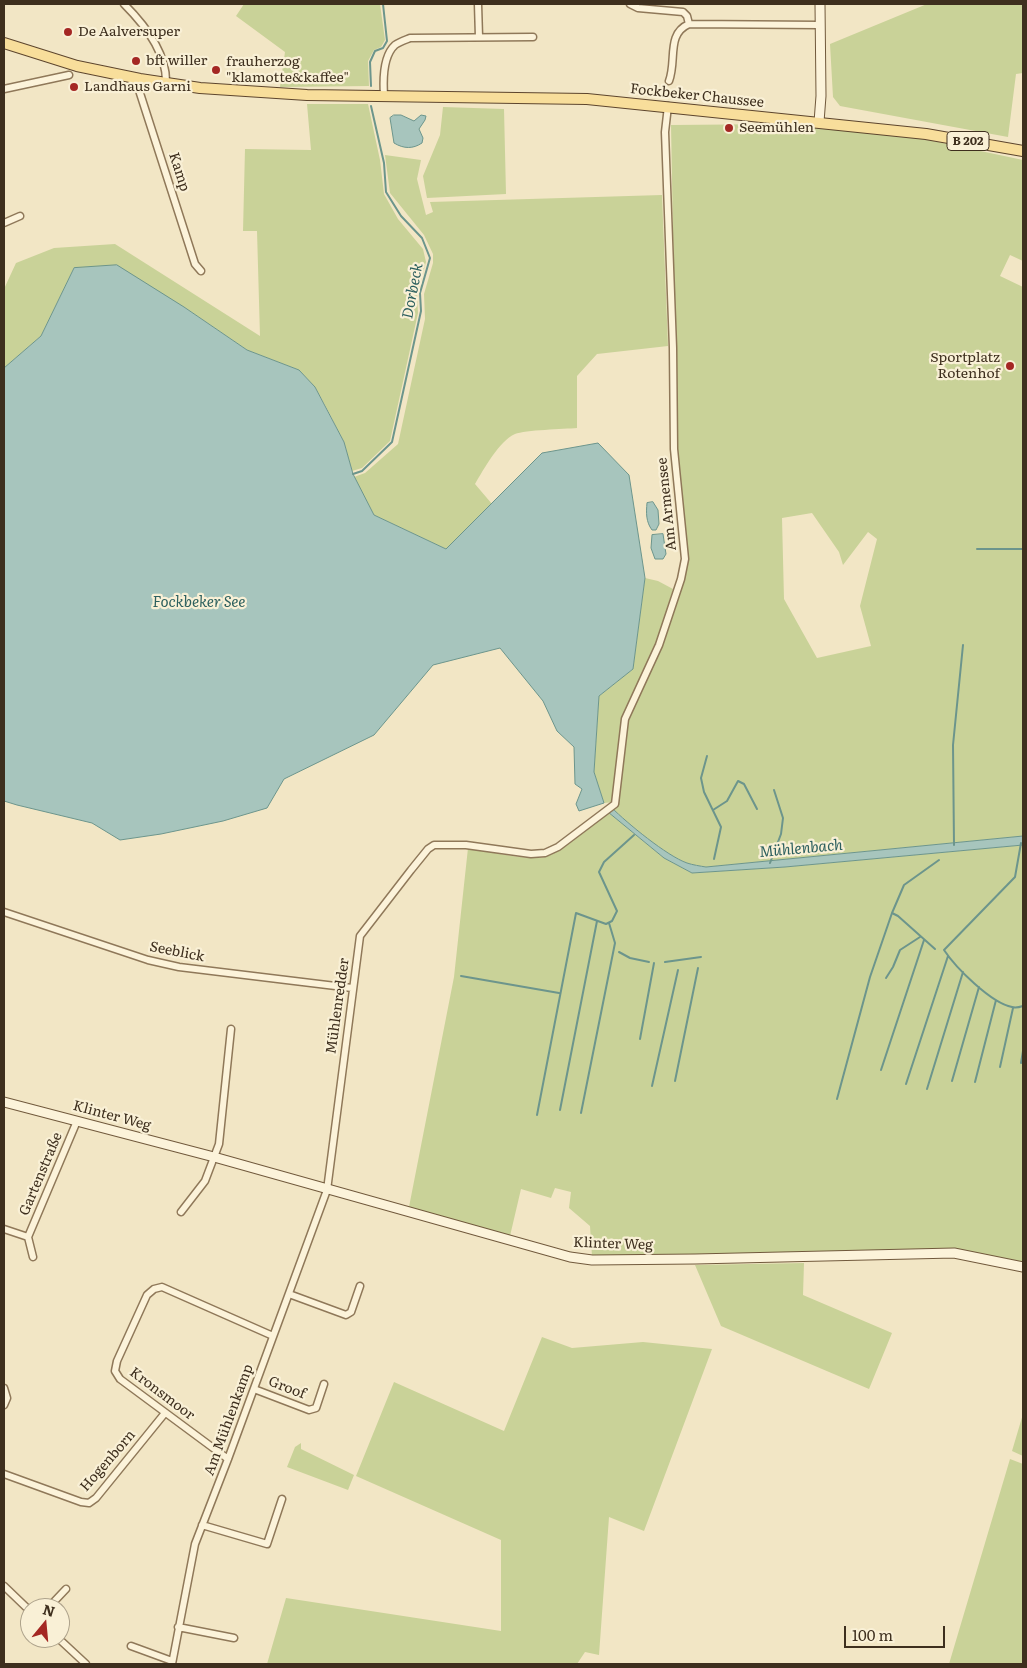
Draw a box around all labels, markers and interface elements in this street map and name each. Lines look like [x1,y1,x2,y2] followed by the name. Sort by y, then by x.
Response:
[78,24,180,40] place label: De Aalversuper
[62,26,74,38] marker: De Aalversuper
[146,53,207,69] place label: bft willer
[226,54,349,86] place label: frauherzog "klamotte&kaffee"
[130,55,142,67] marker: bft willer
[210,64,222,76] marker: frauherzog "klamotte&kaffee"
[84,79,191,95] place label: Landhaus Garni
[68,81,80,93] marker: Landhaus Garni
[629,81,765,111] street label: Fockbeker Chaussee
[739,120,814,136] place label: Seemühlen
[723,122,735,134] marker: Seemühlen
[947,132,989,150] road number: B 202
[165,150,193,194] street label: Kamp
[399,262,427,320] water label: Dorbeck
[930,350,1000,382] place label: Sportplatz Rotenhof
[1004,360,1016,372] marker: Sportplatz Rotenhof
[654,457,680,551] street label: Am Armensee
[153,594,245,612] water label: Fockbeker See
[759,836,843,862] water label: Mühlenbach
[148,938,206,966] street label: Seeblick
[323,957,353,1055] street label: Mühlenredder
[71,1098,153,1134] street label: Klinter Weg
[16,1130,66,1218] street label: Gartenstraße
[573,1234,653,1254] street label: Klinter Weg
[201,1362,257,1478] street label: Am Mühlenkamp
[126,1364,198,1424] street label: Kronsmoor
[266,1373,308,1403] street label: Groof
[77,1427,139,1495] street label: Hogenborn
[20,1598,70,1648] north arrow
[41,1598,58,1621] text: N
[847,1616,948,1648] scale bar
[852,1623,893,1646] text: 100 m

